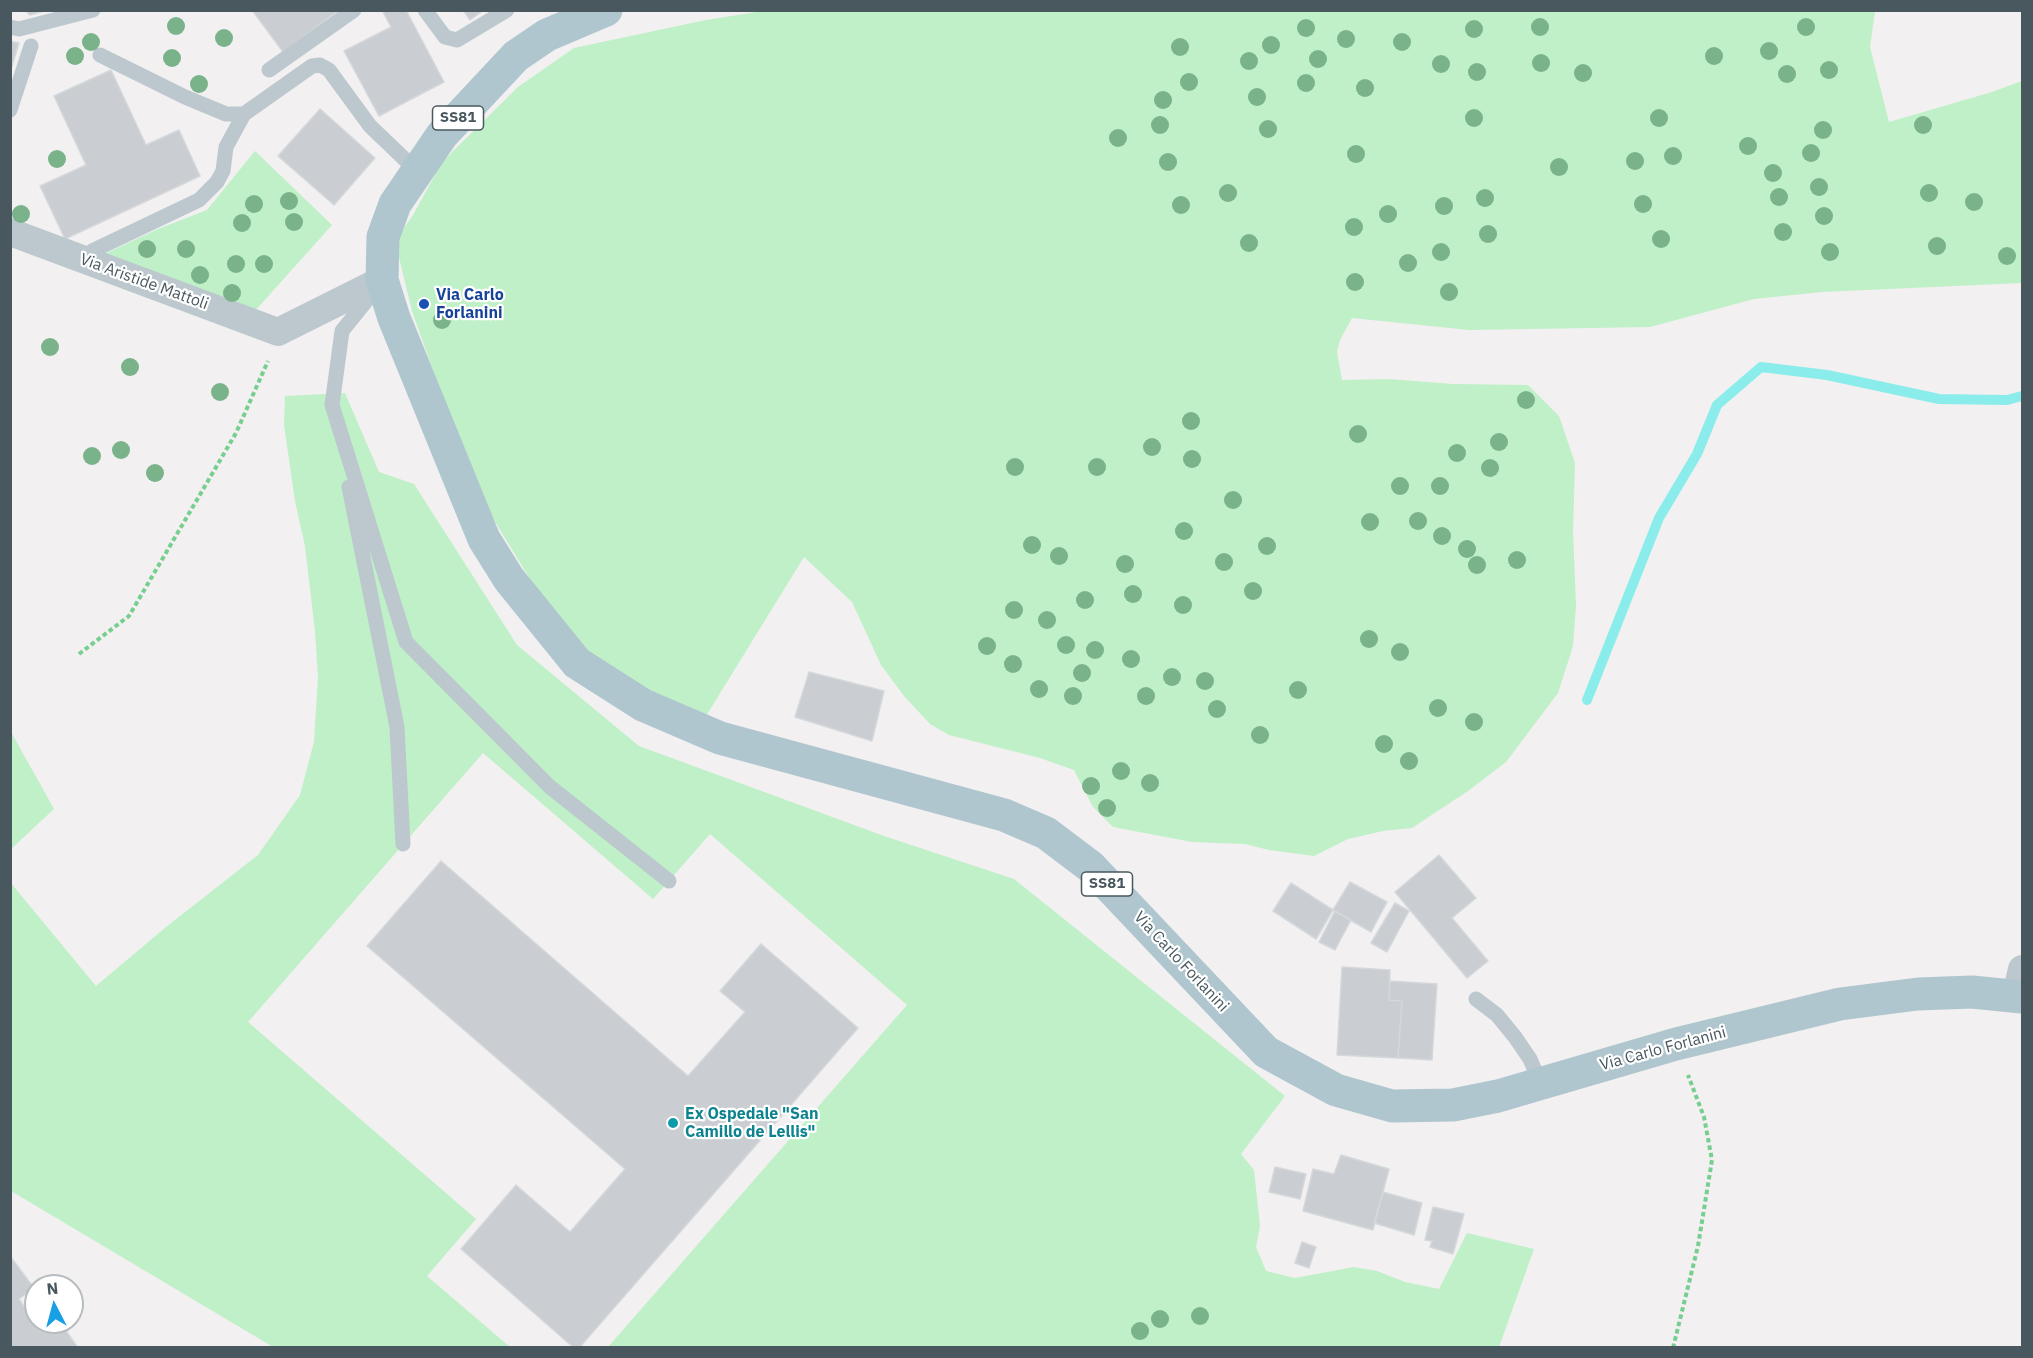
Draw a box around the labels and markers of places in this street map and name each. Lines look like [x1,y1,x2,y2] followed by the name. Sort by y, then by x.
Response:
[436,285,504,323] place label: Via Carlo Forlanini
[417,297,431,311] marker: Via Carlo Forlanini
[685,1104,819,1142] place label: Ex Ospedale "San Camillo de Lellis"
[666,1116,680,1130] marker: Ex Ospedale "San Camillo de Lellis"

